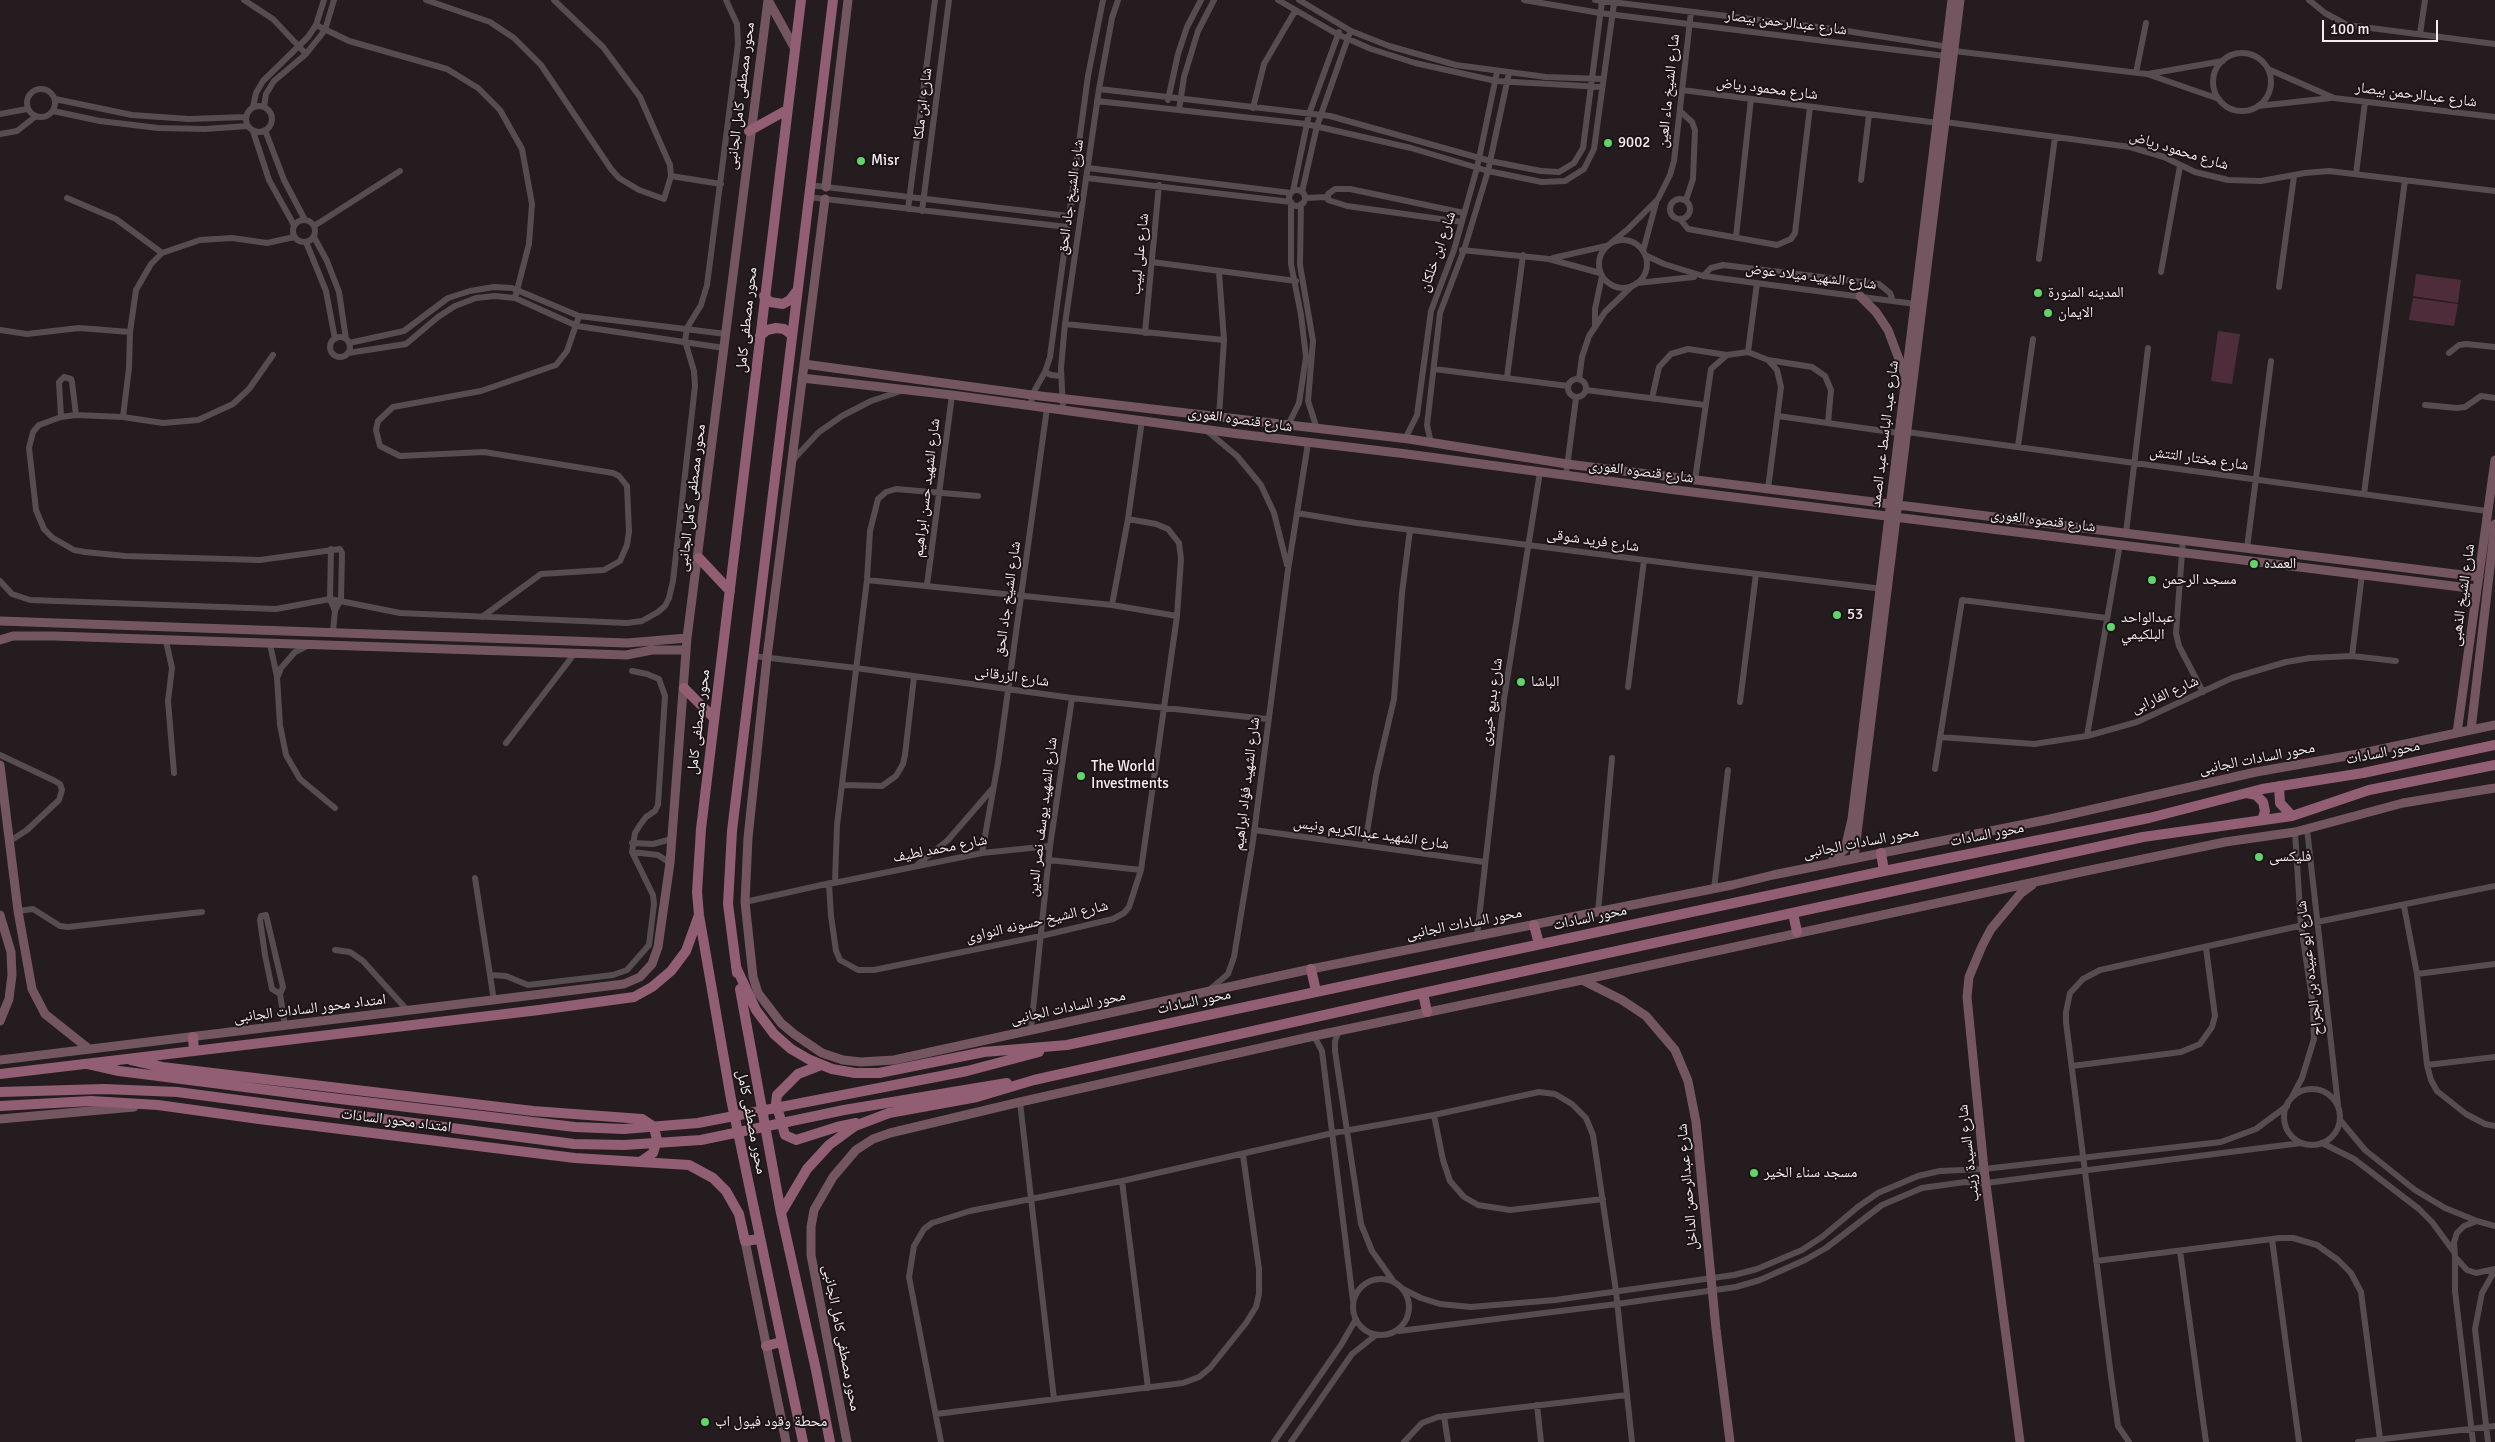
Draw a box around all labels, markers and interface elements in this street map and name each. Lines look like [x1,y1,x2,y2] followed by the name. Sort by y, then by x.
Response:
[1724,7,1848,39] street label: شارع عبدالرحمن بيصار
[2325,10,2441,42] scale bar
[2330,20,2370,38] text: 100 m
[723,21,759,171] street label: محور مصطفى كامل الجانبى
[1654,33,1684,149] street label: شارع الشيخ ماء العين
[910,67,936,141] street label: شارع ابن ملكا
[1715,74,1819,104] street label: شارع محمود رياض
[2354,79,2478,111] street label: شارع عبدالرحمن بيصار
[2127,127,2231,175] street label: شارع محمود رياض
[1618,134,1650,152] place label: 9002
[1602,137,1614,149] marker: 9002
[1054,138,1088,256] street label: شارع الشيخ جاد الحق
[871,152,899,170] place label: Misr
[855,155,867,167] marker: Misr
[1416,209,1460,295] street label: شارع ابن خلكان
[1127,212,1153,296] street label: شارع على لبيب
[1744,260,1878,294] street label: شارع الشهيد ميلاد عوض
[733,266,761,374] street label: محور مصطفى كامل
[2048,284,2124,302] place label: المدينه المنورة
[2032,287,2044,299] marker: المدينه المنورة
[2058,304,2093,322] place label: الايمان
[2042,307,2054,319] marker: الايمان
[1867,359,1903,509] street label: شارع عبد الباسط عبد الصمد
[1186,404,1294,436] street label: شارع قنصوه الغورى
[910,417,944,559] street label: شارع الشهيد حسن ابراهيم
[674,423,710,573] street label: محور مصطفى كامل الجانبى
[2148,443,2250,475] street label: شارع مختار التتش
[1587,457,1695,487] street label: شارع قنصوه الغورى
[1989,506,2097,536] street label: شارع قنصوه الغورى
[1546,526,1640,556] street label: شارع فريد شوقى
[991,540,1025,658] street label: شارع الشيخ جاد الحق
[2447,543,2479,647] street label: شارع الشيخ الذهبى
[2264,555,2296,573] place label: العمده
[2248,558,2260,570] marker: العمده
[2162,571,2237,589] place label: مسجد الرحمن
[2146,574,2158,586] marker: مسجد الرحمن
[1847,606,1863,624] place label: 53
[1831,609,1843,621] marker: 53
[2121,609,2174,644] place label: عبدالواحد البلكيمي
[2105,621,2117,633] marker: عبدالواحد البلكيمي
[1477,657,1507,747] street label: شارع بديع خيرى
[974,663,1050,691] street label: شارع الزرقانى
[684,668,714,776] street label: محور مصطفى كامل
[2128,672,2202,718] street label: شارع الفارابى
[1531,673,1560,691] place label: الباشا
[1515,676,1527,688] marker: الباشا
[1230,716,1264,852] street label: شارع الشهيد فؤاد ابراهيم
[1024,736,1062,898] street label: شارع الشهيد يوسف نصر الدين
[2345,737,2421,769] street label: محور السادات
[2198,739,2316,779] street label: محور السادات الجانبى
[1091,758,1169,793] place label: The World Investments
[1075,770,1087,782] marker: The World Investments
[1292,814,1450,854] street label: شارع الشهيد عبدالكريم ونيس
[1949,819,2025,851] street label: محور السادات
[1802,823,1920,863] street label: محور السادات الجانبى
[891,831,989,867] street label: شارع محمد لطيف
[2269,848,2312,866] place label: فليكسى
[2253,851,2265,863] marker: فليكسى
[964,897,1110,947] street label: شارع الشيخ حسونه النواوى
[2293,899,2327,1037] street label: شارع ابو عبيده بن الجراح
[1552,901,1628,935] street label: محور السادات
[1405,904,1523,944] street label: محور السادات الجانبى
[1156,985,1232,1019] street label: محور السادات
[1009,987,1127,1029] street label: محور السادات الجانبى
[233,991,387,1027] street label: امتداد محور السادات الجانبى
[732,1068,770,1176] street label: محور مصطفى كامل
[1954,1103,1984,1203] street label: شارع السيدة زينب
[340,1105,452,1137] street label: امتداد محور السادات
[1673,1123,1703,1251] street label: شارع عبدالرحمن الداخل
[1764,1164,1857,1182] place label: مسجد سناء الخير
[1748,1167,1760,1179] marker: مسجد سناء الخير
[818,1263,864,1413] street label: محور مصطفى كامل الجانبى
[715,1413,827,1431] place label: محطة وقود فيول اب
[699,1416,711,1428] marker: محطة وقود فيول اب

